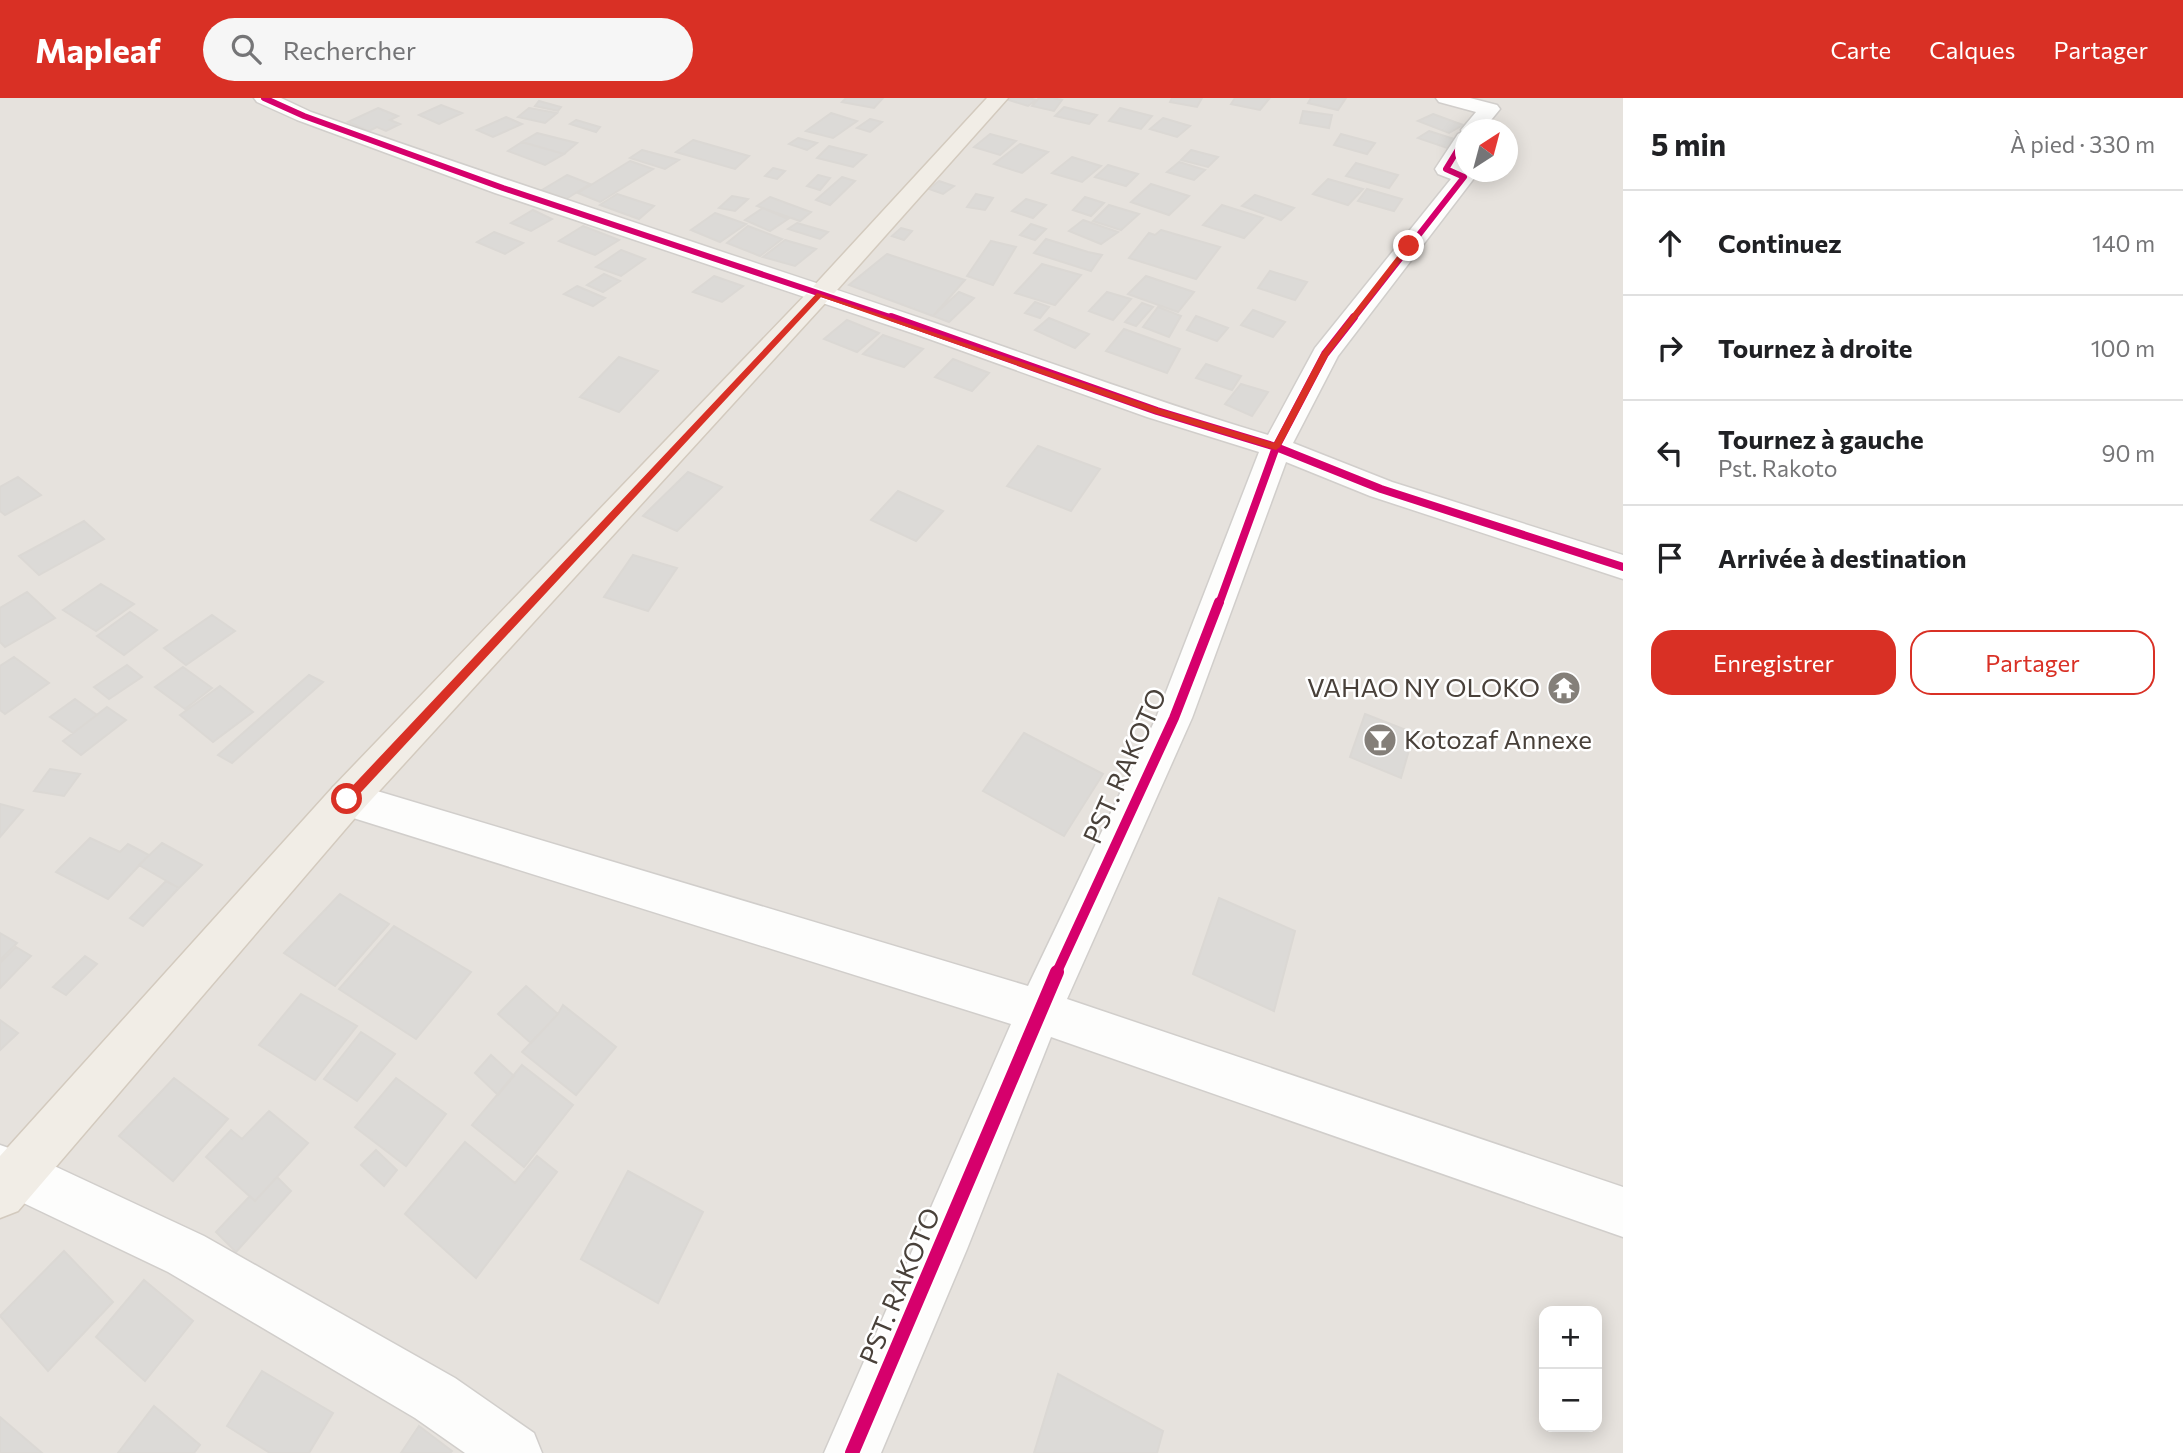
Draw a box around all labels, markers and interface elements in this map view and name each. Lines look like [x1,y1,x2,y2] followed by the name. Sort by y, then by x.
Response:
[203,18,693,81] search box
[35,29,161,70] text: Mapleaf
[227,30,265,68] icon: search
[283,34,416,65] text: Rechercher
[1830,35,1891,64] text: Carte
[1929,35,2015,64] text: Calques
[2053,35,2148,64] text: Partager
[1455,119,1518,182] north arrow
[1651,125,1726,162] text: 5 min
[2010,130,2155,158] text: À pied · 330 m
[1651,224,1689,262] icon: ahead
[1718,227,1842,258] text: Continuez
[2092,229,2155,257] text: 140 m
[1393,230,1424,261] route end
[1651,329,1689,367] icon: right
[1718,332,1913,363] text: Tournez à droite
[2091,334,2155,362] text: 100 m
[1718,423,1924,454] text: Tournez à gauche
[1651,434,1689,472] icon: left
[2102,439,2155,467] text: 90 m
[1718,454,1838,482] text: Pst. Rakoto
[1651,539,1689,577] icon: arrive
[1718,542,1966,573] text: Arrivée à destination
[1651,630,1896,695] button: Enregistrer
[1910,630,2155,695] button: Partager
[1545,669,1583,707] temple icon: VAHAO NY OLOKO
[1307,671,1540,702] place label: VAHAO NY OLOKO
[1076,683,1172,848] street label: PST. RAKOTO
[1361,721,1399,759] bar icon: Kotozaf Annexe
[1404,723,1592,754] place label: Kotozaf Annexe
[331,783,362,814] route start
[852,1203,945,1368] street label: PST. RAKOTO
[1539,1306,1602,1432] map controls
[1539,1306,1602,1369] button: +
[1539,1369,1602,1432] button: −

